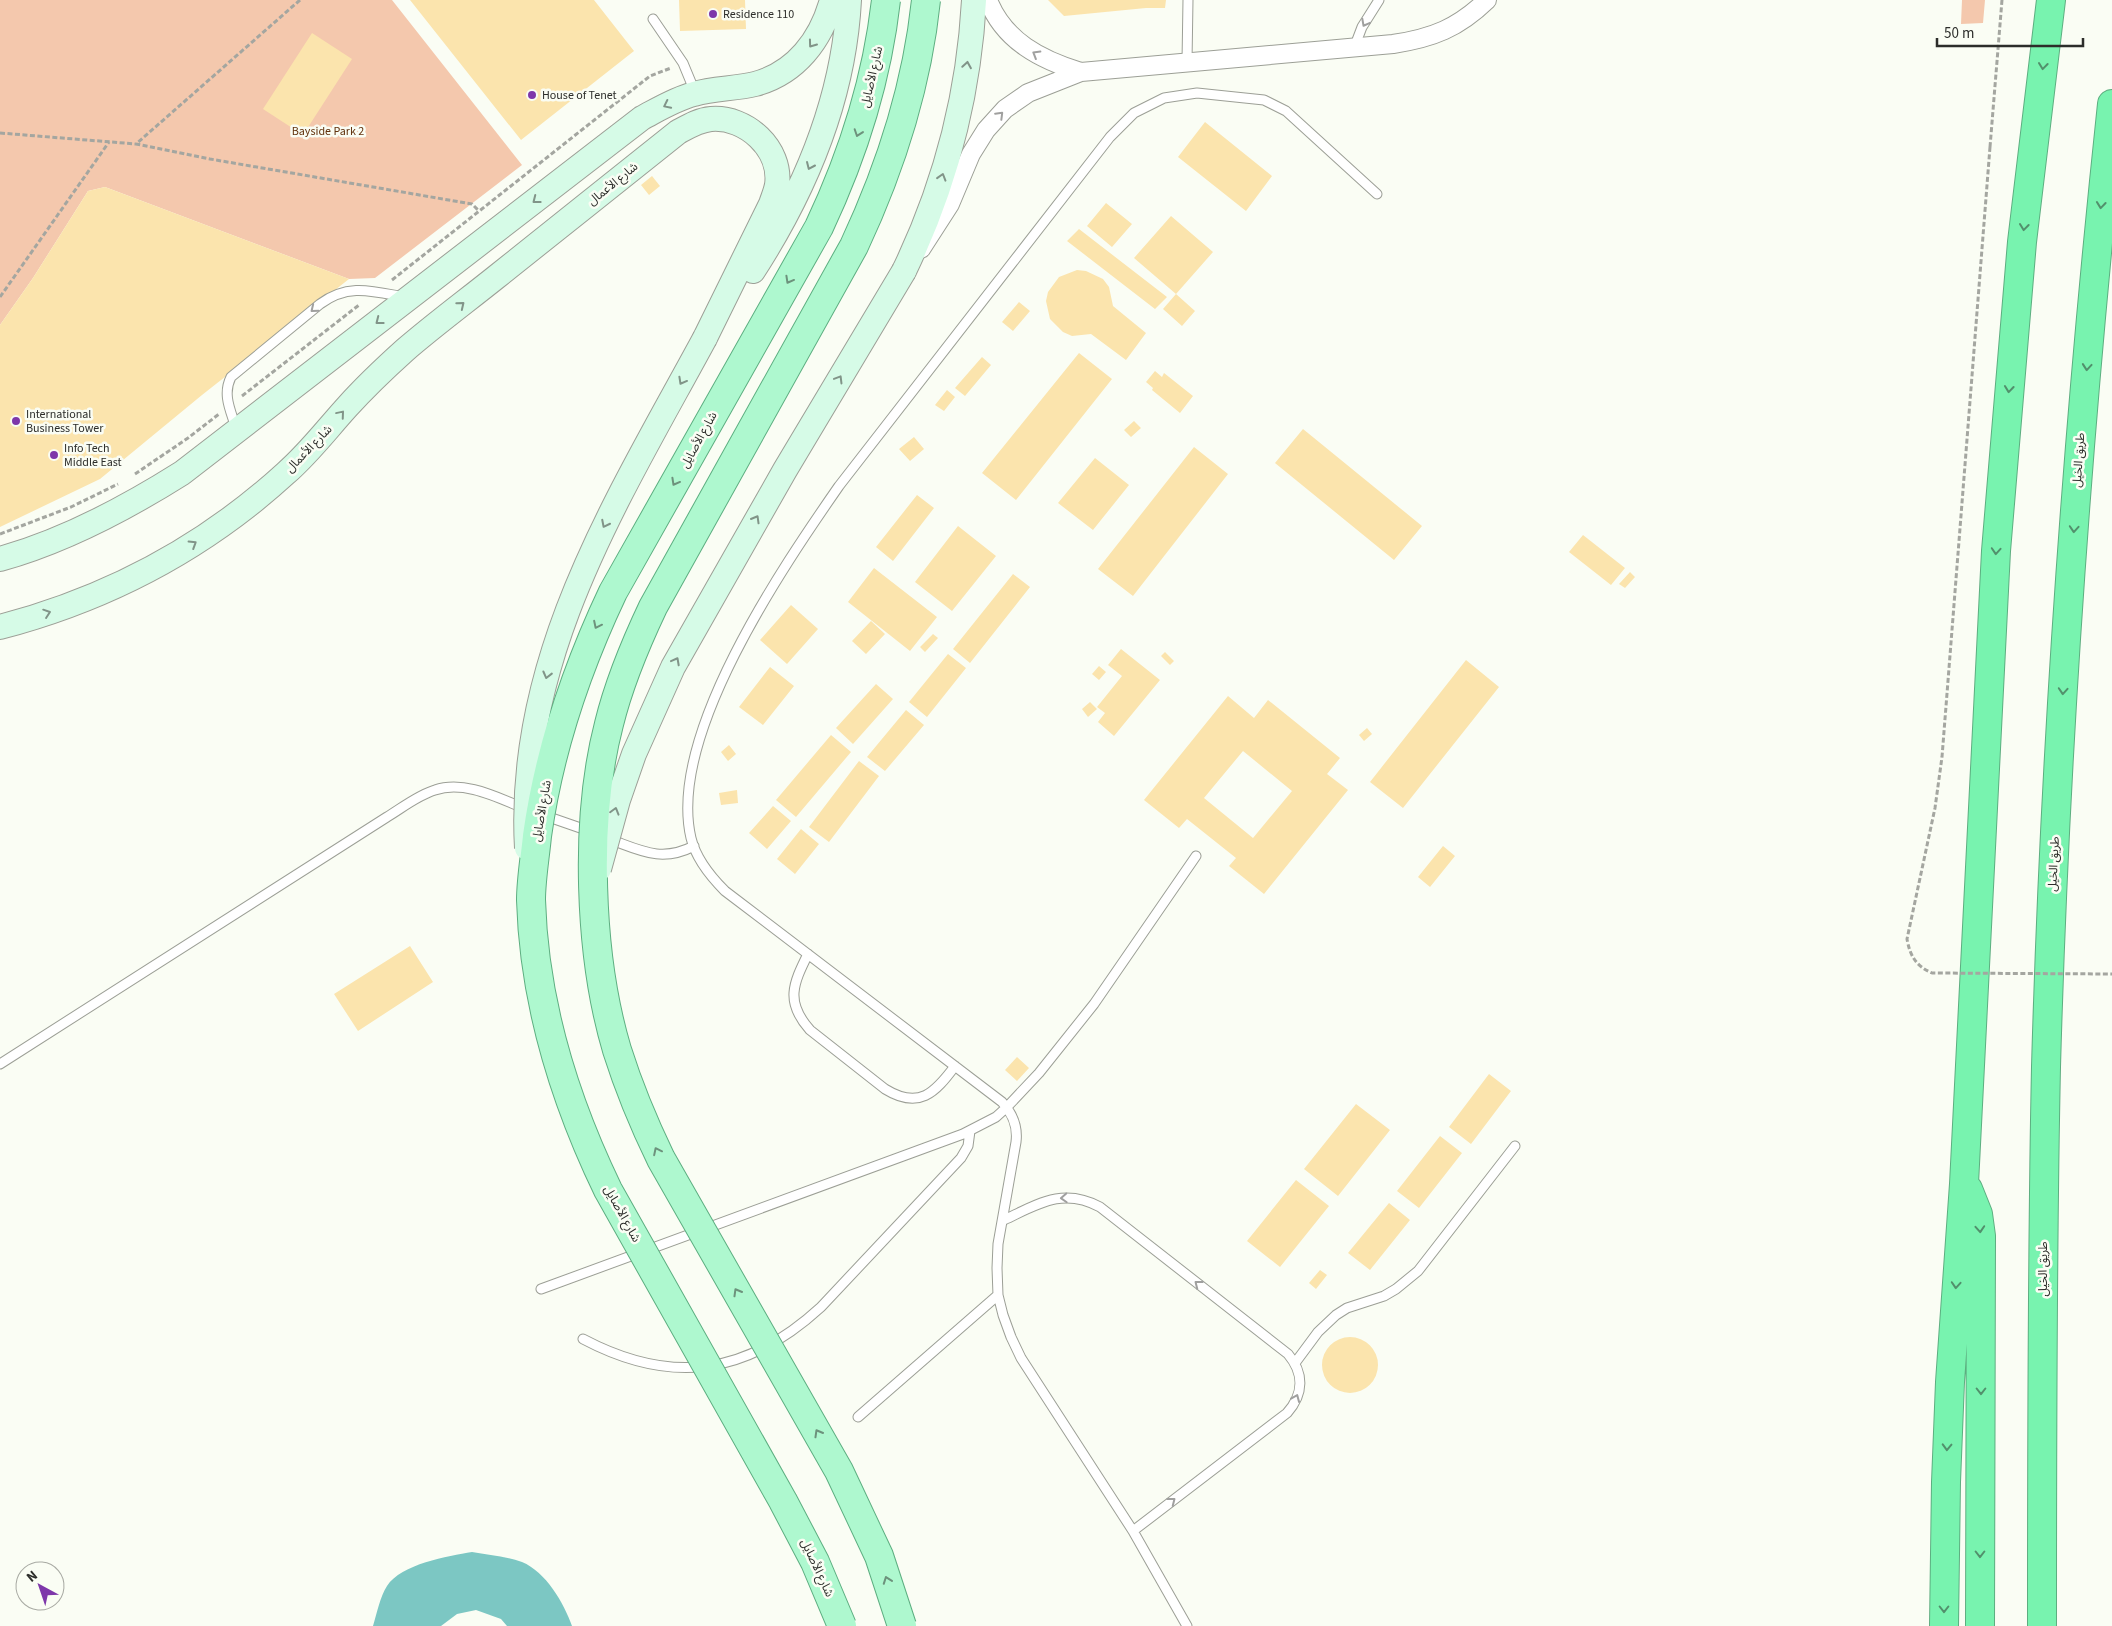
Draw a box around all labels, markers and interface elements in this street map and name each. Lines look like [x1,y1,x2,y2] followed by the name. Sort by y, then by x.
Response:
[723,6,794,23] place label: Residence 110
[707,8,719,20] marker: Residence 110
[1937,15,2083,47] scale bar
[1361,18,1371,27] one-way arrow
[1944,23,1974,44] text: 50 m
[809,38,818,48] one-way arrow
[857,45,887,109] street label: شارع الأصايل
[1033,51,1042,61] one-way arrow
[961,61,972,69] one-way arrow
[2038,62,2049,70] one-way arrow
[542,87,617,104] place label: House of Tenet
[526,89,538,101] marker: House of Tenet
[663,98,672,109] one-way arrow
[994,112,1003,121] one-way arrow
[292,123,364,140] park label: Bayside Park 2
[854,128,864,137] one-way arrow
[584,158,642,210] street label: شارع الأعمال
[805,161,816,170] one-way arrow
[937,174,947,182] one-way arrow
[533,195,542,203] one-way arrow
[2096,201,2107,209] one-way arrow
[2019,223,2030,231] one-way arrow
[785,274,795,283] one-way arrow
[311,303,320,311] one-way arrow
[455,303,464,311] one-way arrow
[376,315,385,323] one-way arrow
[2081,363,2092,371] one-way arrow
[678,375,688,384] one-way arrow
[832,376,842,385] one-way arrow
[2004,385,2015,393] one-way arrow
[26,406,104,437] place label: International Business Tower
[676,409,722,471] street label: شارع الأصايل
[335,411,343,420] one-way arrow
[10,415,22,427] marker: International Business Tower
[282,421,336,477] street label: شارع الأعمال
[2069,432,2089,488] street label: طريق الخيل
[64,440,122,471] place label: Info Tech Middle East
[48,449,60,461] marker: Info Tech Middle East
[671,477,681,486] one-way arrow
[750,516,760,525] one-way arrow
[601,518,611,527] one-way arrow
[2069,525,2080,533] one-way arrow
[188,541,197,551] one-way arrow
[1991,547,2002,555] one-way arrow
[42,609,51,619] one-way arrow
[593,620,604,629] one-way arrow
[670,657,680,666] one-way arrow
[543,671,553,679] one-way arrow
[2058,687,2069,695] one-way arrow
[528,779,556,843] street label: شارع الأصايل
[609,808,619,816] one-way arrow
[2044,836,2064,892] street label: طريق الخيل
[652,1147,663,1156] one-way arrow
[599,1183,645,1245] street label: شارع الأصايل
[1060,1193,1068,1203] one-way arrow
[1974,1225,1985,1233] one-way arrow
[2035,1241,2052,1297] street label: طريق الخيل
[1195,1281,1204,1290] one-way arrow
[1950,1281,1961,1289] one-way arrow
[733,1289,743,1298] one-way arrow
[1976,1388,1986,1396] one-way arrow
[1290,1394,1301,1403] one-way arrow
[814,1430,824,1439] one-way arrow
[1942,1444,1952,1451] one-way arrow
[1166,1498,1176,1507] one-way arrow
[796,1536,838,1600] street label: شارع الأصايل
[1975,1550,1985,1558] one-way arrow
[15,1561,65,1611] north arrow
[22,1566,42,1587] text: N
[883,1576,893,1584] one-way arrow
[1939,1606,1949,1613] one-way arrow

